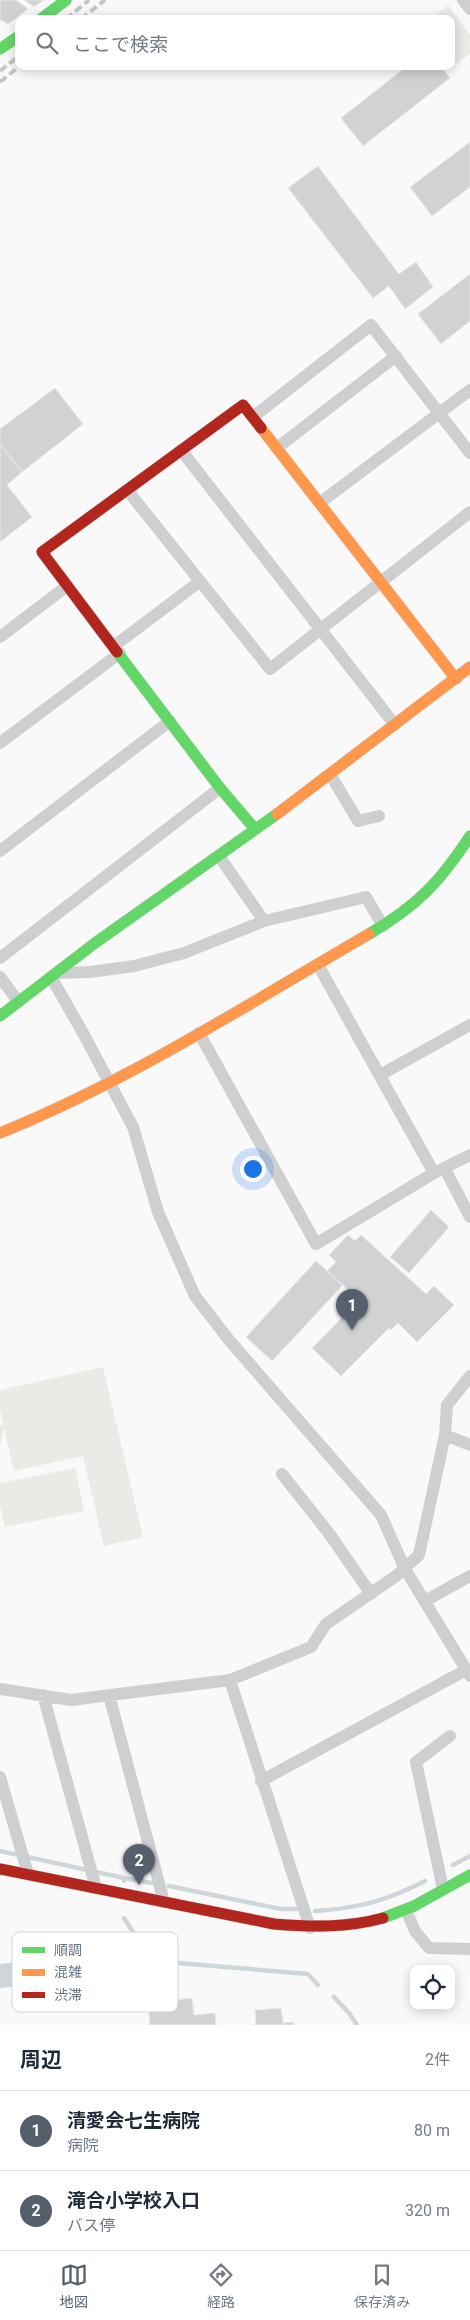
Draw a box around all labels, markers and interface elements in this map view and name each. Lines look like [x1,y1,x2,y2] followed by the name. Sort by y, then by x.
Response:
[15,15,455,70] search box
[33,29,61,57] icon: search
[73,33,168,56] text: ここで検索
[240,1156,266,1182] your location
[336,1289,368,1330] pin: 1
[123,1844,155,1885] pin: 2
[12,1932,178,2012] legend
[54,1942,82,1958] text: 順調
[54,1964,82,1980] text: 混雑
[410,1965,455,2010] map controls
[410,1965,455,2010] button: locate
[54,1987,82,2003] text: 渋滞
[20,2048,62,2072] text: 周辺
[425,2050,450,2069] text: 2件
[67,2109,200,2132] text: 清愛会七生病院
[31,2121,41,2140] text: 1
[414,2121,450,2140] text: 80 m
[67,2136,99,2155] text: 病院
[67,2189,200,2212] text: 滝合小学校入口
[31,2201,41,2220] text: 2
[405,2201,450,2220] text: 320 m
[67,2216,115,2235] text: バス停
[60,2261,88,2311] tab: 地図
[207,2261,235,2311] tab: 経路
[354,2261,410,2311] tab: 保存済み

